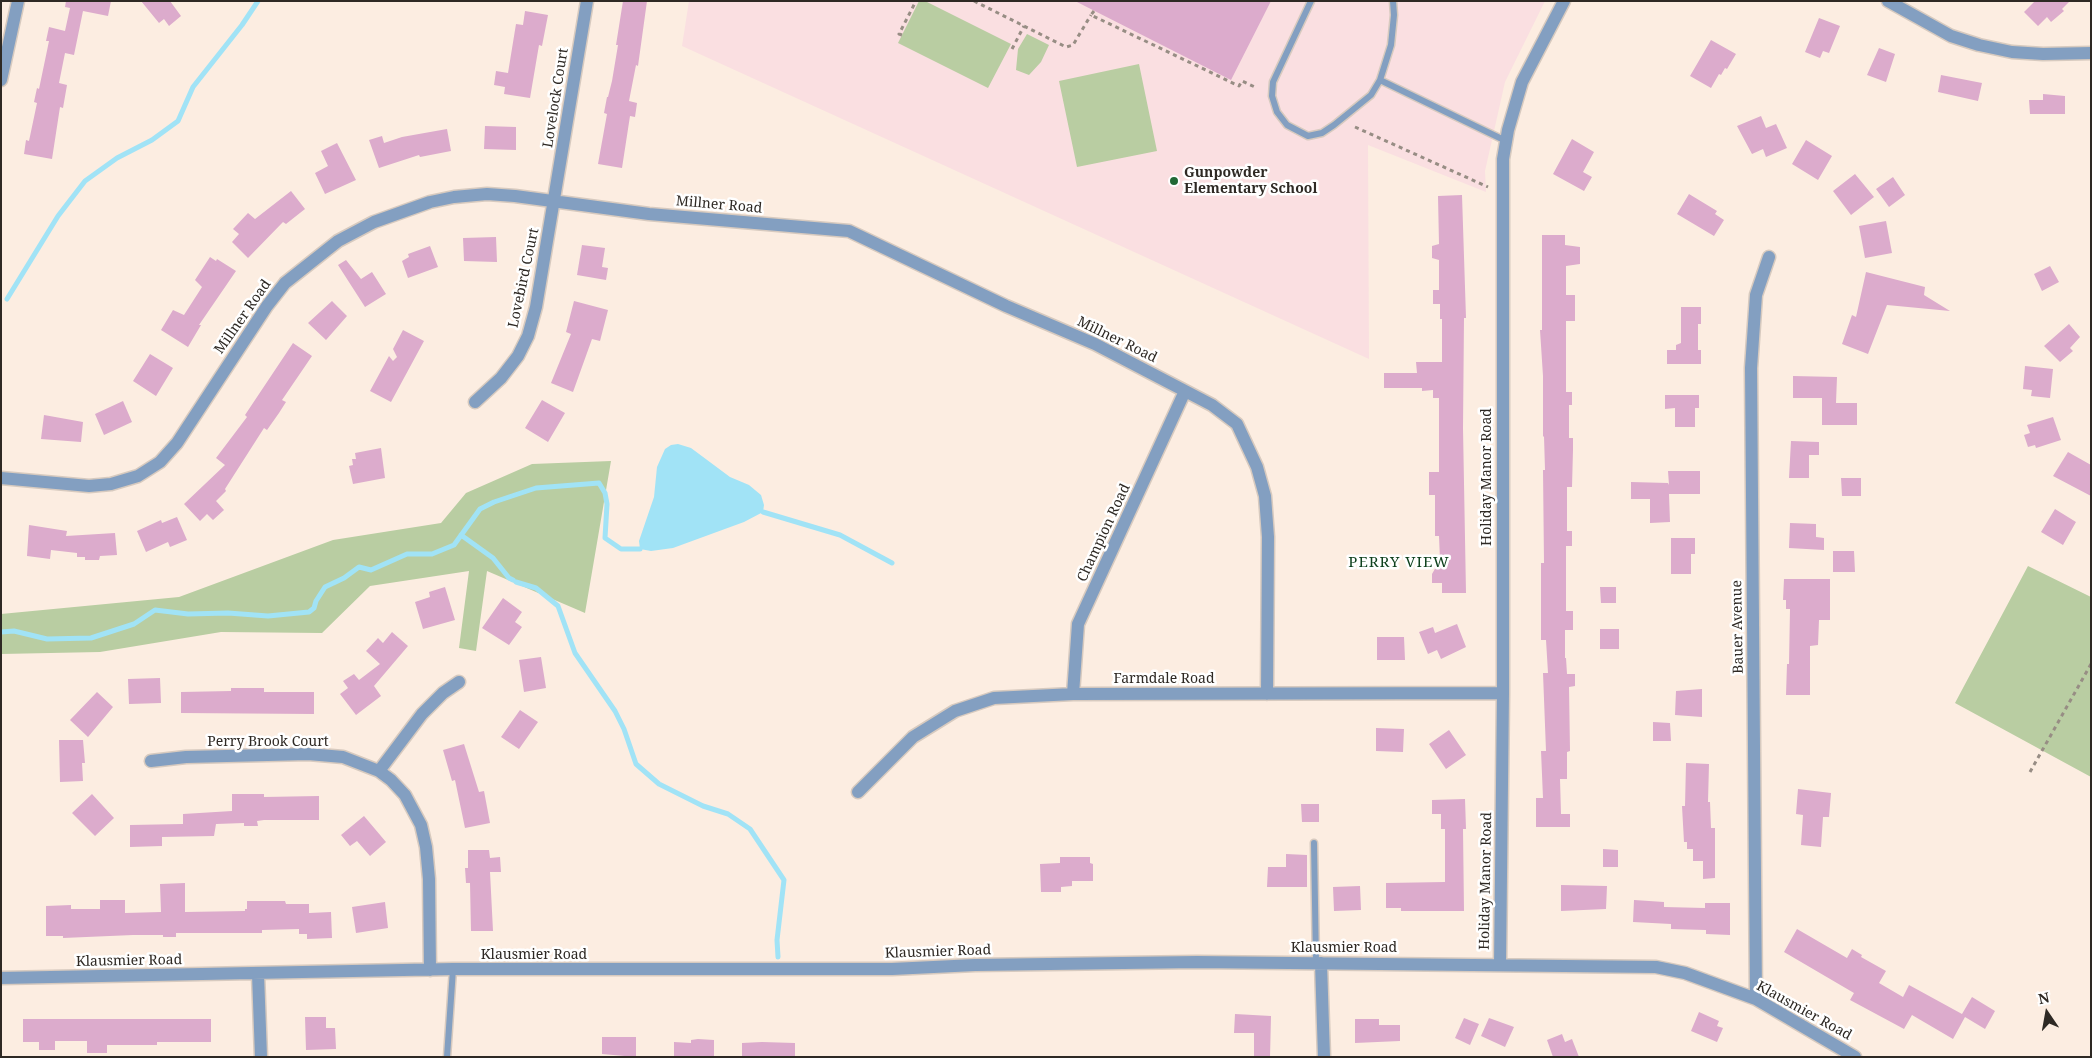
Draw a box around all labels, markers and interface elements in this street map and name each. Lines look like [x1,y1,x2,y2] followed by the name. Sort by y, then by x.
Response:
[540,47,572,149] street label: Lovelock Court
[1184,165,1317,198] place label: Gunpowder Elementary School
[1168,175,1180,187] marker: Gunpowder Elementary School
[675,193,763,217] street label: Millner Road
[505,227,543,329] street label: Lovebird Court
[211,277,275,357] street label: Millner Road
[1074,313,1160,367] street label: Millner Road
[1479,408,1495,546] street label: Holiday Manor Road
[1074,481,1134,585] street label: Champion Road
[1347,554,1451,572] district label: PERRY VIEW
[1729,580,1747,674] street label: Bauer Avenue
[1113,671,1215,687] street label: Farmdale Road
[207,734,329,750] street label: Perry Brook Court
[1476,812,1496,950] street label: Holiday Manor Road
[1291,940,1397,956] street label: Klausmier Road
[885,942,991,962] street label: Klausmier Road
[481,947,587,963] street label: Klausmier Road
[76,952,182,970] street label: Klausmier Road
[1753,978,1855,1044] street label: Klausmier Road
[2036,987,2051,1008] text: N
[2022,988,2072,1038] north arrow

